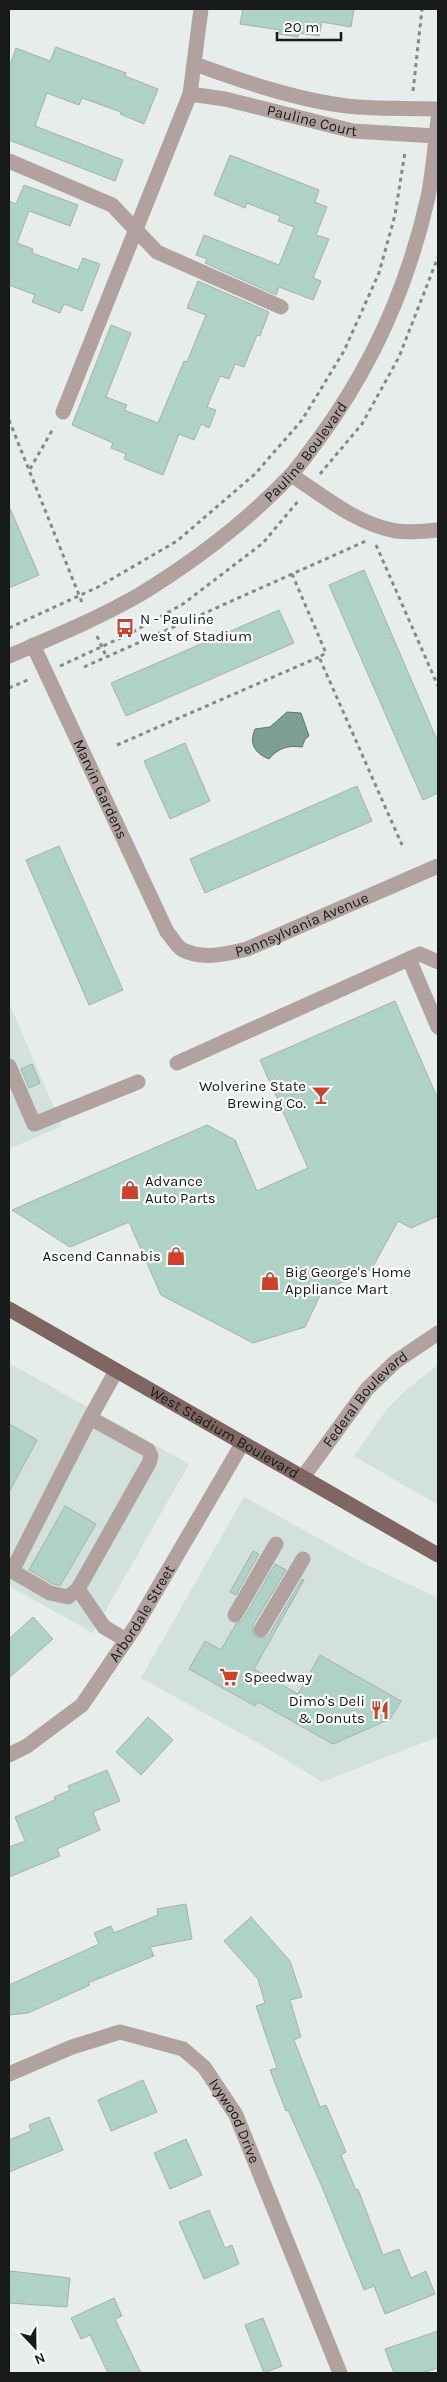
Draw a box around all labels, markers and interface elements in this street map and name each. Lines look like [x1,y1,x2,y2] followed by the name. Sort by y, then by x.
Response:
[277,10,341,42] scale bar
[284,18,319,36] text: 20 m
[265,101,358,140] street label: Pauline Court
[260,398,351,506] street label: Pauline Boulevard
[140,610,252,645] place label: N - Pauline west of Stadium
[114,617,136,639] bus stop icon: N - Pauline west of Stadium
[69,736,131,842] street label: Marvin Gardens
[233,888,371,961] street label: Pennsylvania Avenue
[199,1077,306,1112] place label: Wolverine State Brewing Co.
[310,1084,332,1106] bar icon: Wolverine State Brewing Co.
[145,1172,216,1207] place label: Advance Auto Parts
[119,1179,141,1201] shop icon: Advance Auto Parts
[165,1245,187,1267] shop icon: Ascend Cannabis
[43,1247,161,1265] place label: Ascend Cannabis
[285,1263,411,1298] place label: Big George's Home Appliance Mart
[259,1270,281,1292] shop icon: Big George's Home Appliance Mart
[319,1347,411,1451] street label: Federal Boulevard
[146,1382,302,1482] street label: West Stadium Boulevard
[105,1562,178,1665] street label: Arbordale Street
[218,1666,240,1688] supermarket icon: Speedway
[244,1668,312,1686] place label: Speedway
[289,1692,365,1727] place label: Dimo's Deli & Donuts
[369,1699,391,1721] restaurant icon: Dimo's Deli & Donuts
[205,2075,264,2166] street label: Ivywood Drive
[10,2322,60,2372] north arrow
[32,2349,48,2368] text: N

